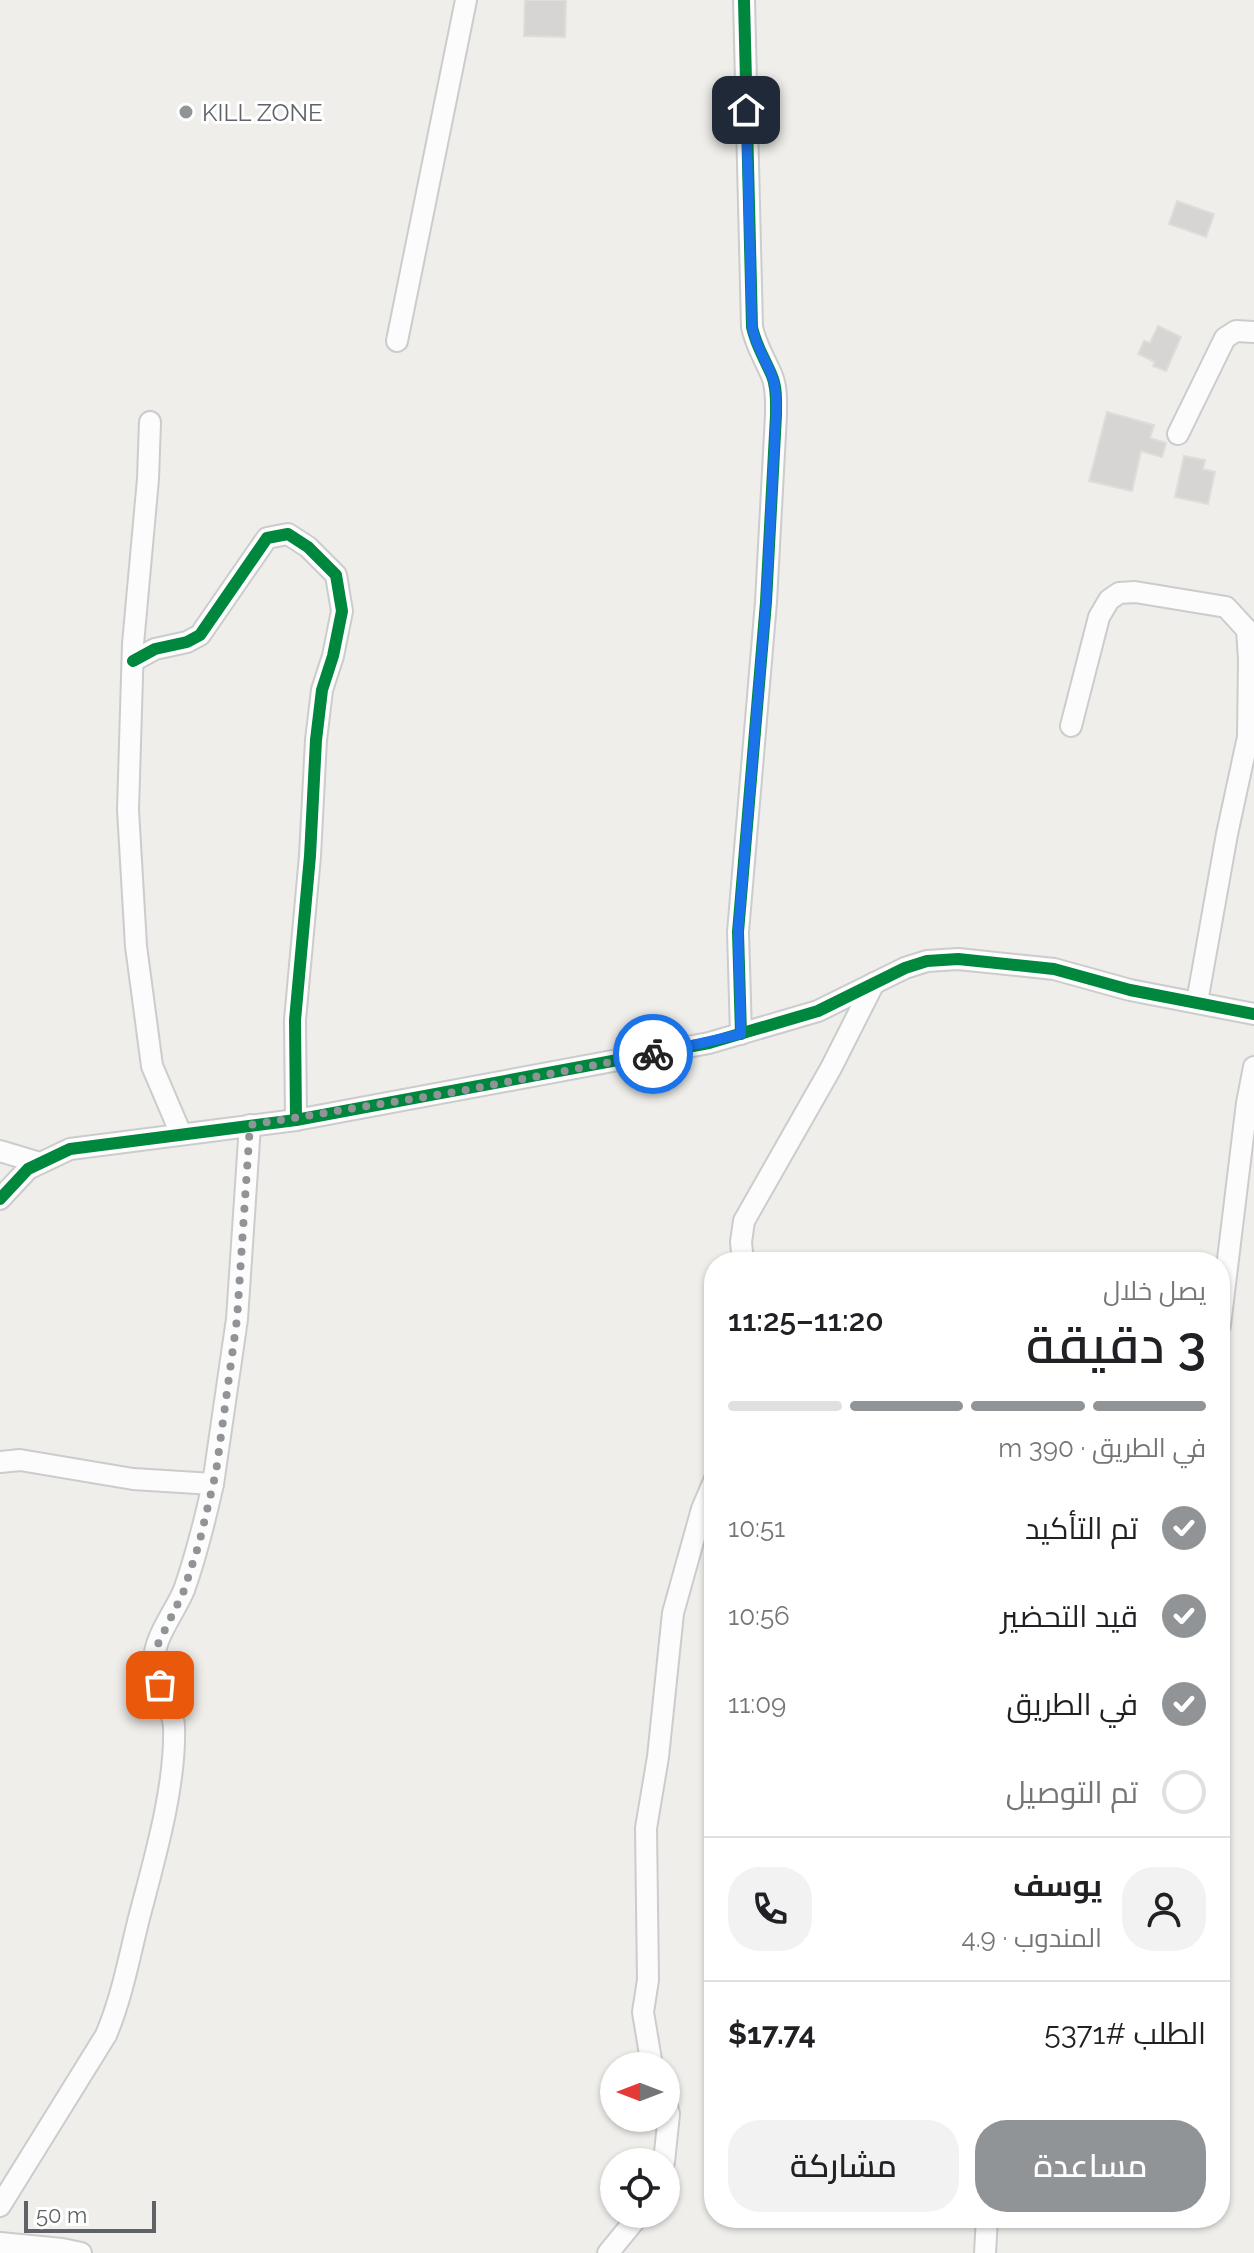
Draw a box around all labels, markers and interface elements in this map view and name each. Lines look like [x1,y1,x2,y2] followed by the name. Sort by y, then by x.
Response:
[712,76,780,144] pin
[724,88,768,132] icon: home
[202,98,323,127] place label: KILL ZONE
[177,103,195,121] marker: KILL ZONE
[613,1014,693,1094] courier
[631,1032,675,1076] icon: bike
[1103,1276,1206,1306] text: يصل خلال
[728,1303,884,1338] text: 11:20–11:25
[1026,1314,1206,1375] text: 3 دقيقة
[998,1433,1206,1463] text: في الطريق · 390 m
[1162,1506,1206,1550] icon: check
[1025,1511,1138,1546] text: تم التأكيد
[728,1513,785,1543] text: 10:51
[1162,1594,1206,1638] icon: check
[1001,1599,1138,1634] text: قيد التحضير
[728,1601,790,1631] text: 10:56
[126,1651,194,1719] pin
[138,1663,182,1707] icon: bag
[1162,1682,1206,1726] icon: check
[1007,1687,1138,1722] text: في الطريق
[728,1689,786,1719] text: 11:09
[1006,1775,1138,1810] text: تم التوصيل
[728,1867,812,1951] button: phone
[1122,1867,1206,1951] button: person
[1013,1868,1102,1903] text: يوسف
[962,1923,1102,1953] text: المندوب · 4.9
[728,2016,816,2051] text: $17.74
[1044,2016,1206,2051] text: الطلب #5371
[600,2052,680,2132] north arrow
[600,2052,680,2228] map controls
[728,2120,959,2212] button: مشاركة
[975,2120,1206,2212] button: مساعدة
[600,2148,680,2228] button: locate
[24,2197,156,2233] scale bar
[36,2202,87,2228] text: 50 m

